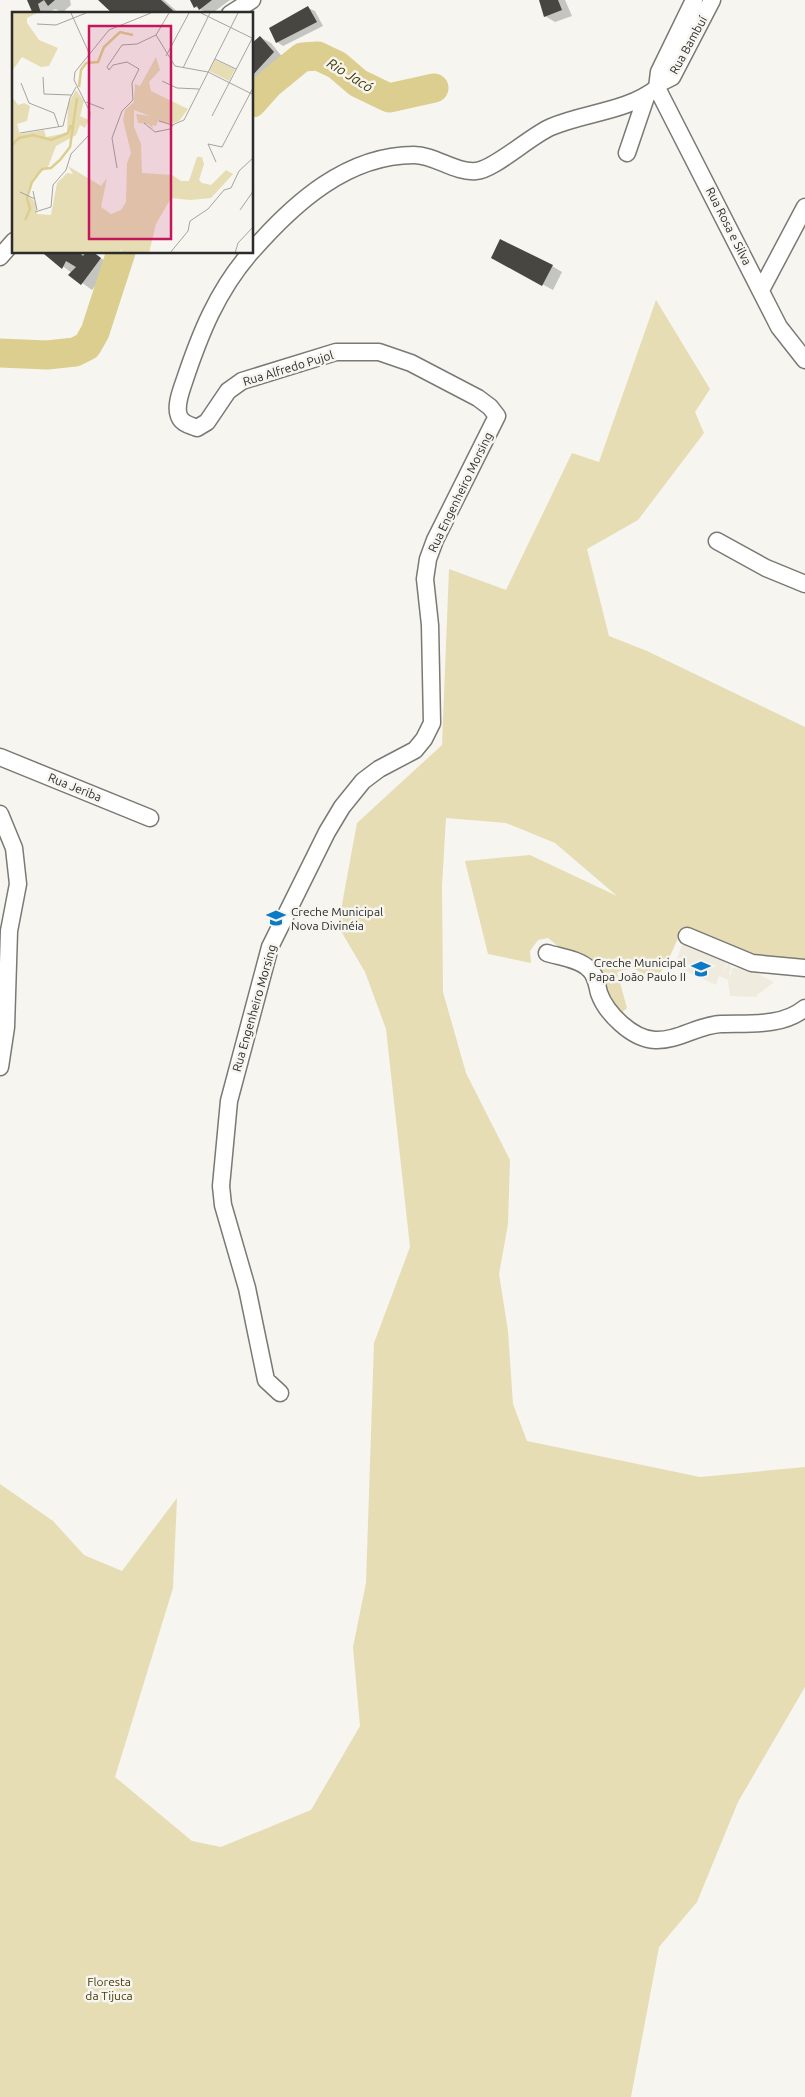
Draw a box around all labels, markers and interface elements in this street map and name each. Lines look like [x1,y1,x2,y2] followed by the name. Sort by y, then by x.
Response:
[12,12,254,254] inset map
[667,13,710,76] street label: Rua Bambuí
[324,55,376,96] water label: Rio Jacó
[704,185,754,267] street label: Rua Rosa e Silva
[241,348,335,388] street label: Rua Alfredo Pujol
[425,430,495,554] street label: Rua Engenheiro Morsing
[46,770,104,804] street label: Rua Jeriba
[291,905,383,932] place label: Creche Municipal Nova Divinéia
[265,907,287,929] school or university icon: Creche Municipal Nova Divinéia
[230,943,278,1073] street label: Rua Engenheiro Morsing
[589,956,686,983] place label: Creche Municipal Papa João Paulo II
[690,958,712,980] school or university icon: Creche Municipal Papa João Paulo II
[85,1975,133,2002] park label: Floresta da Tijuca

